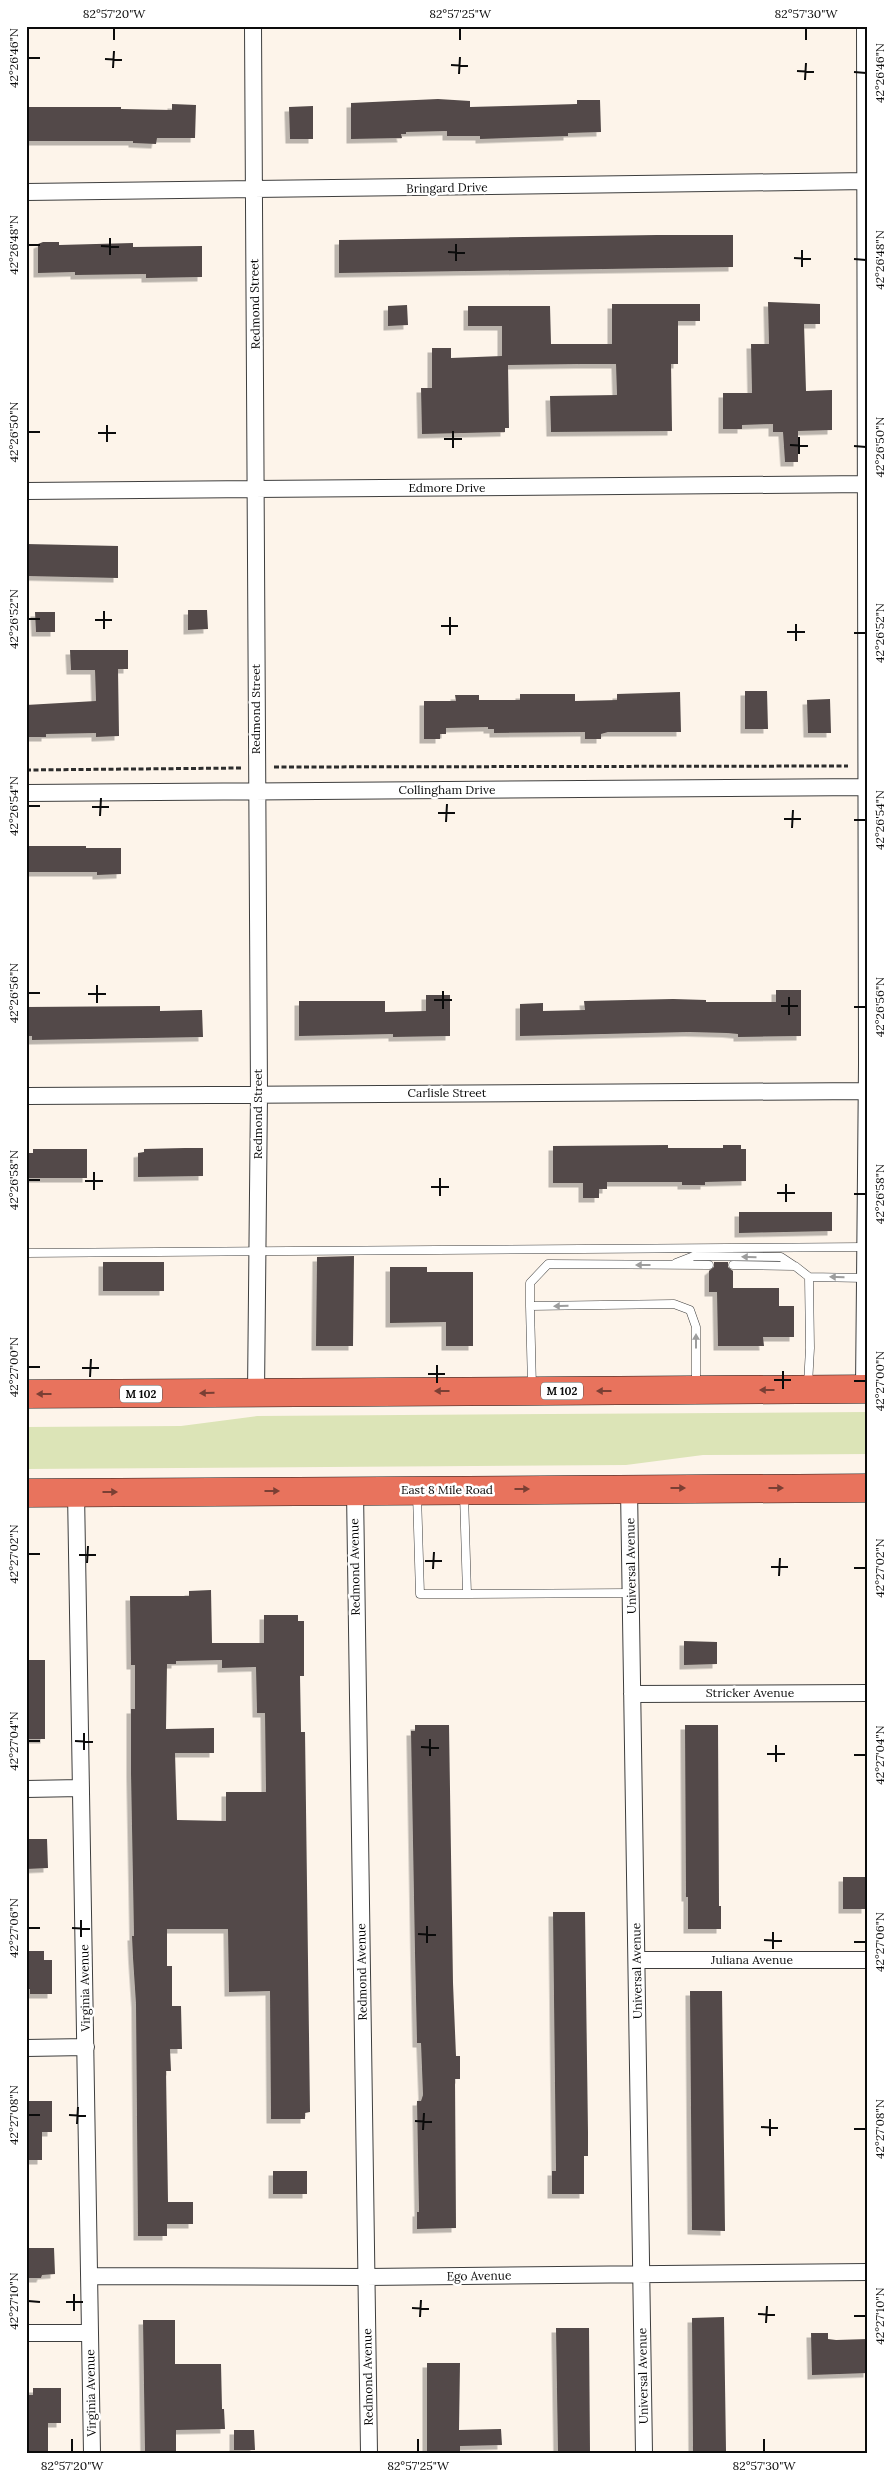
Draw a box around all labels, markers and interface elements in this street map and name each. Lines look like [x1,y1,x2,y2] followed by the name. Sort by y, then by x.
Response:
[83,6,146,21] text: 82°57'20"W
[429,6,492,21] text: 82°57'25"W
[775,6,838,21] text: 82°57'30"W
[6,28,21,88] text: 42°26'46"N
[872,43,887,103] text: 42°26'46"N
[406,179,488,196] street label: Bringard Drive
[6,215,21,275] text: 42°26'48"N
[872,230,887,290] text: 42°26'48"N
[246,258,263,349] street label: Redmond Street
[6,402,21,462] text: 42°26'50"N
[872,417,887,477] text: 42°26'50"N
[408,480,486,495] street label: Edmore Drive
[6,589,21,649] text: 42°26'52"N
[872,603,887,663] text: 42°26'52"N
[248,663,263,754] street label: Redmond Street
[6,776,21,836] text: 42°26'54"N
[399,782,496,797] street label: Collingham Drive
[872,790,887,850] text: 42°26'54"N
[6,963,21,1023] text: 42°26'56"N
[872,977,887,1037] text: 42°26'56"N
[250,1068,265,1159] street label: Redmond Street
[408,1085,487,1100] street label: Carlisle Street
[6,1150,21,1210] text: 42°26'58"N
[872,1164,887,1224] text: 42°26'58"N
[740,1253,756,1261] one-way arrow
[635,1261,651,1269] one-way arrow
[829,1273,845,1281] one-way arrow
[553,1302,569,1310] one-way arrow
[692,1333,700,1349] one-way arrow
[6,1337,21,1397] text: 42°27'00"N
[872,1351,887,1411] text: 42°27'00"N
[541,1382,583,1400] road number: M 102
[120,1386,162,1402] road number: M 102
[758,1386,774,1394] one-way arrow
[596,1387,612,1395] one-way arrow
[433,1388,449,1396] one-way arrow
[199,1389,215,1397] one-way arrow
[36,1390,52,1398] one-way arrow
[401,1482,493,1497] street label: East 8 Mile Road
[670,1484,686,1492] one-way arrow
[768,1484,784,1492] one-way arrow
[515,1485,531,1493] one-way arrow
[265,1487,281,1495] one-way arrow
[102,1488,118,1496] one-way arrow
[622,1517,639,1614] street label: Universal Avenue
[346,1518,363,1616] street label: Redmond Avenue
[6,1524,21,1584] text: 42°27'02"N
[872,1538,887,1598] text: 42°27'02"N
[706,1685,795,1700] street label: Stricker Avenue
[6,1711,21,1771] text: 42°27'04"N
[872,1725,887,1785] text: 42°27'04"N
[6,1898,21,1958] text: 42°27'06"N
[872,1912,887,1972] text: 42°27'06"N
[628,1922,645,2019] street label: Universal Avenue
[353,1923,370,2021] street label: Redmond Avenue
[76,1944,93,2033] street label: Virginia Avenue
[710,1952,793,1967] street label: Juliana Avenue
[6,2085,21,2145] text: 42°27'08"N
[872,2099,887,2159] text: 42°27'08"N
[446,2267,512,2284] street label: Ego Avenue
[6,2272,21,2330] text: 42°27'10"N
[872,2287,887,2345] text: 42°27'10"N
[634,2327,651,2424] street label: Universal Avenue
[359,2328,376,2426] street label: Redmond Avenue
[82,2349,99,2438] street label: Virginia Avenue
[41,2458,104,2473] text: 82°57'20"W
[387,2458,450,2473] text: 82°57'25"W
[733,2458,796,2473] text: 82°57'30"W

